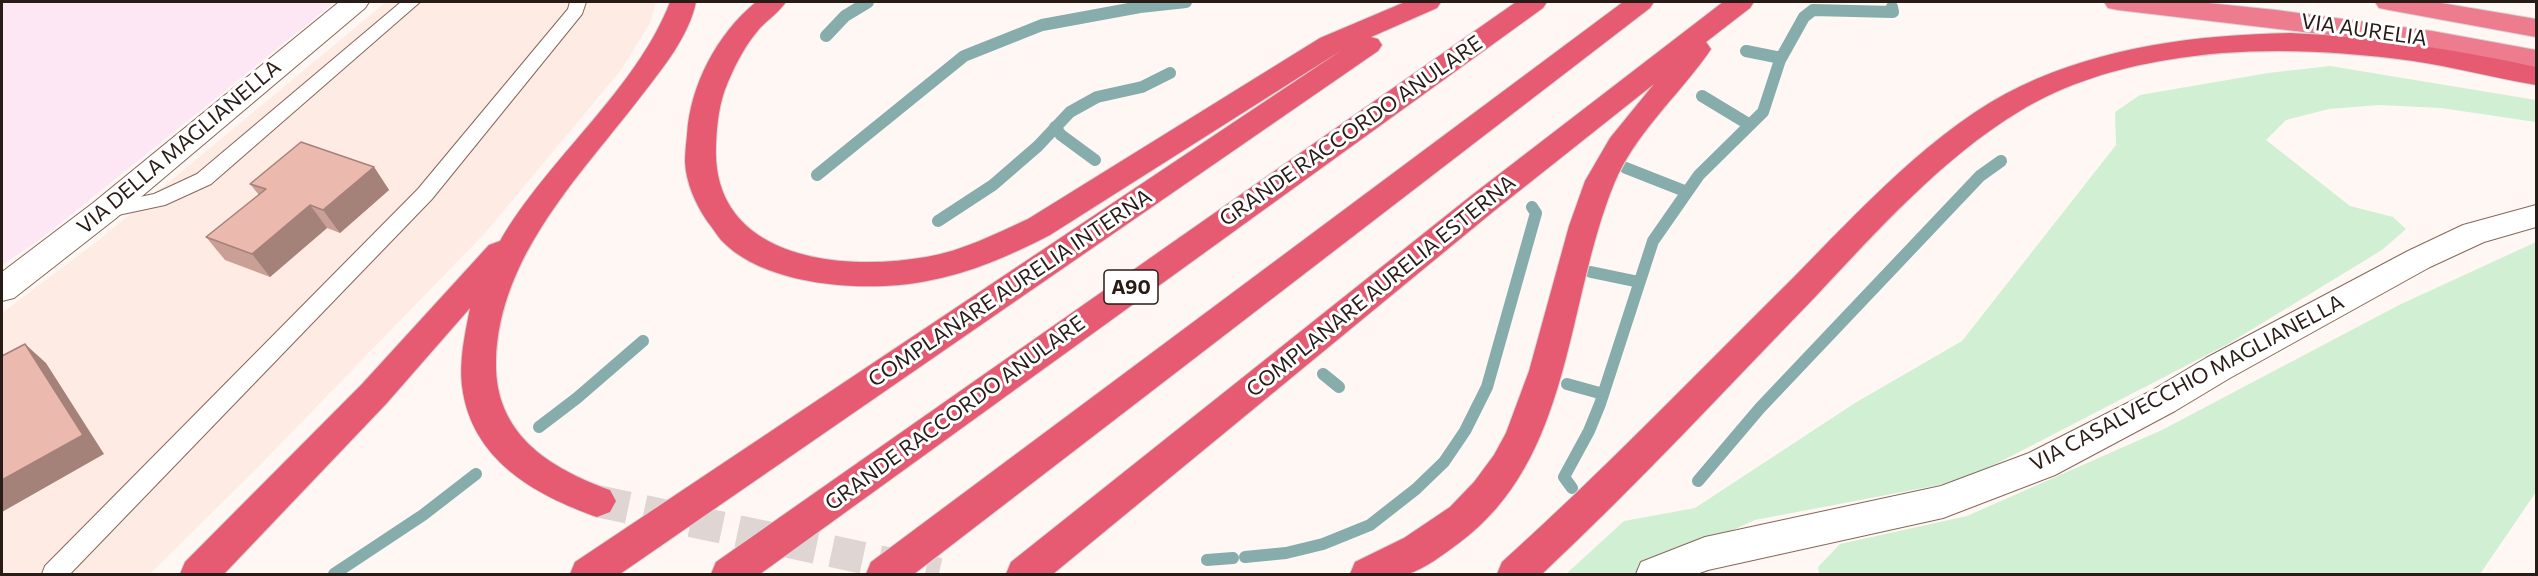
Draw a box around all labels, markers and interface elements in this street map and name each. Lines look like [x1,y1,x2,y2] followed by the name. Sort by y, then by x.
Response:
[2299,9,2429,51] street label: VIA AURELIA
[1215,30,1487,232] street label: GRANDE RACCORDO ANULARE
[72,54,286,240] street label: VIA DELLA MAGLIANELLA
[1241,170,1521,402] street label: COMPLANARE AURELIA ESTERNA
[864,184,1156,392] street label: COMPLANARE AURELIA INTERNA
[1104,270,1158,304] road number: A90
[2026,289,2348,477] street label: VIA CASALVECCHIO MAGLIANELLA
[820,310,1090,516] street label: GRANDE RACCORDO ANULARE

